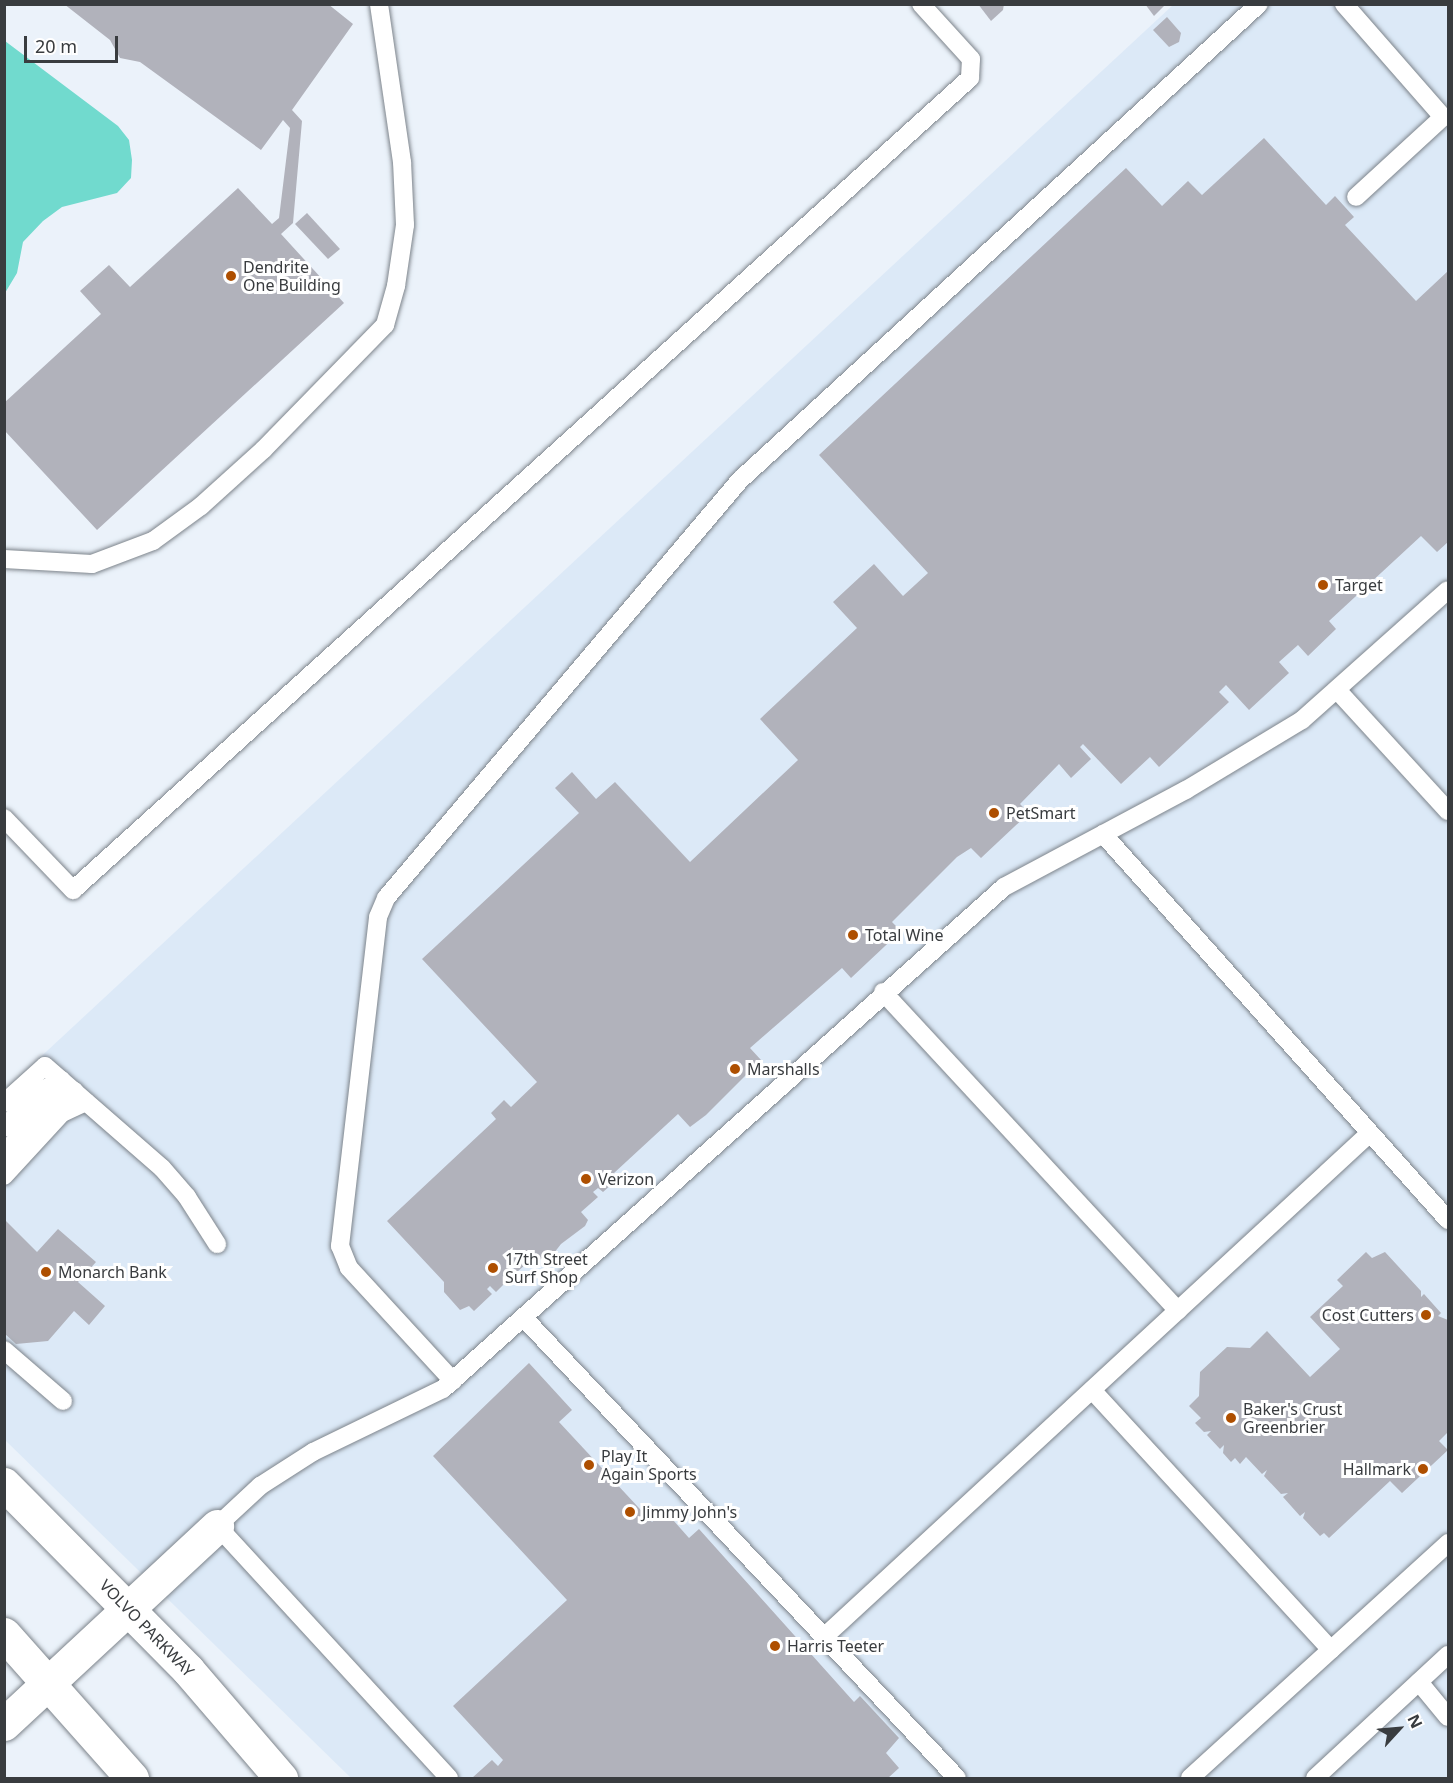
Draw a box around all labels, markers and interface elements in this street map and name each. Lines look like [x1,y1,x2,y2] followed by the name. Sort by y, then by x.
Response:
[27,24,122,62] scale bar
[35,34,77,58] text: 20 m
[243,257,341,295] place label: Dendrite One Building
[224,269,238,283] marker: Dendrite One Building
[1335,575,1383,595] place label: Target
[1316,578,1330,592] marker: Target
[1006,803,1076,823] place label: PetSmart
[987,806,1001,820] marker: PetSmart
[865,925,943,945] place label: Total Wine
[846,928,860,942] marker: Total Wine
[747,1059,820,1079] place label: Marshalls
[728,1062,742,1076] marker: Marshalls
[598,1169,654,1189] place label: Verizon
[579,1172,593,1186] marker: Verizon
[505,1249,588,1287] place label: 17th Street Surf Shop
[486,1261,500,1275] marker: 17th Street Surf Shop
[58,1262,167,1282] place label: Monarch Bank
[39,1265,53,1279] marker: Monarch Bank
[1322,1305,1414,1325] place label: Cost Cutters
[1419,1308,1433,1322] marker: Cost Cutters
[1243,1399,1342,1437] place label: Baker's Crust Greenbrier
[1224,1411,1238,1425] marker: Baker's Crust Greenbrier
[601,1446,697,1484] place label: Play It Again Sports
[582,1458,596,1472] marker: Play It Again Sports
[1343,1459,1411,1479] place label: Hallmark
[1416,1462,1430,1476] marker: Hallmark
[642,1502,737,1522] place label: Jimmy John's
[623,1505,637,1519] marker: Jimmy John's
[96,1575,198,1681] street label: VOLVO PARKWAY
[787,1636,884,1656] place label: Harris Teeter
[768,1639,782,1653] marker: Harris Teeter
[1369,1699,1429,1759] north arrow
[1402,1710,1428,1732] text: N

